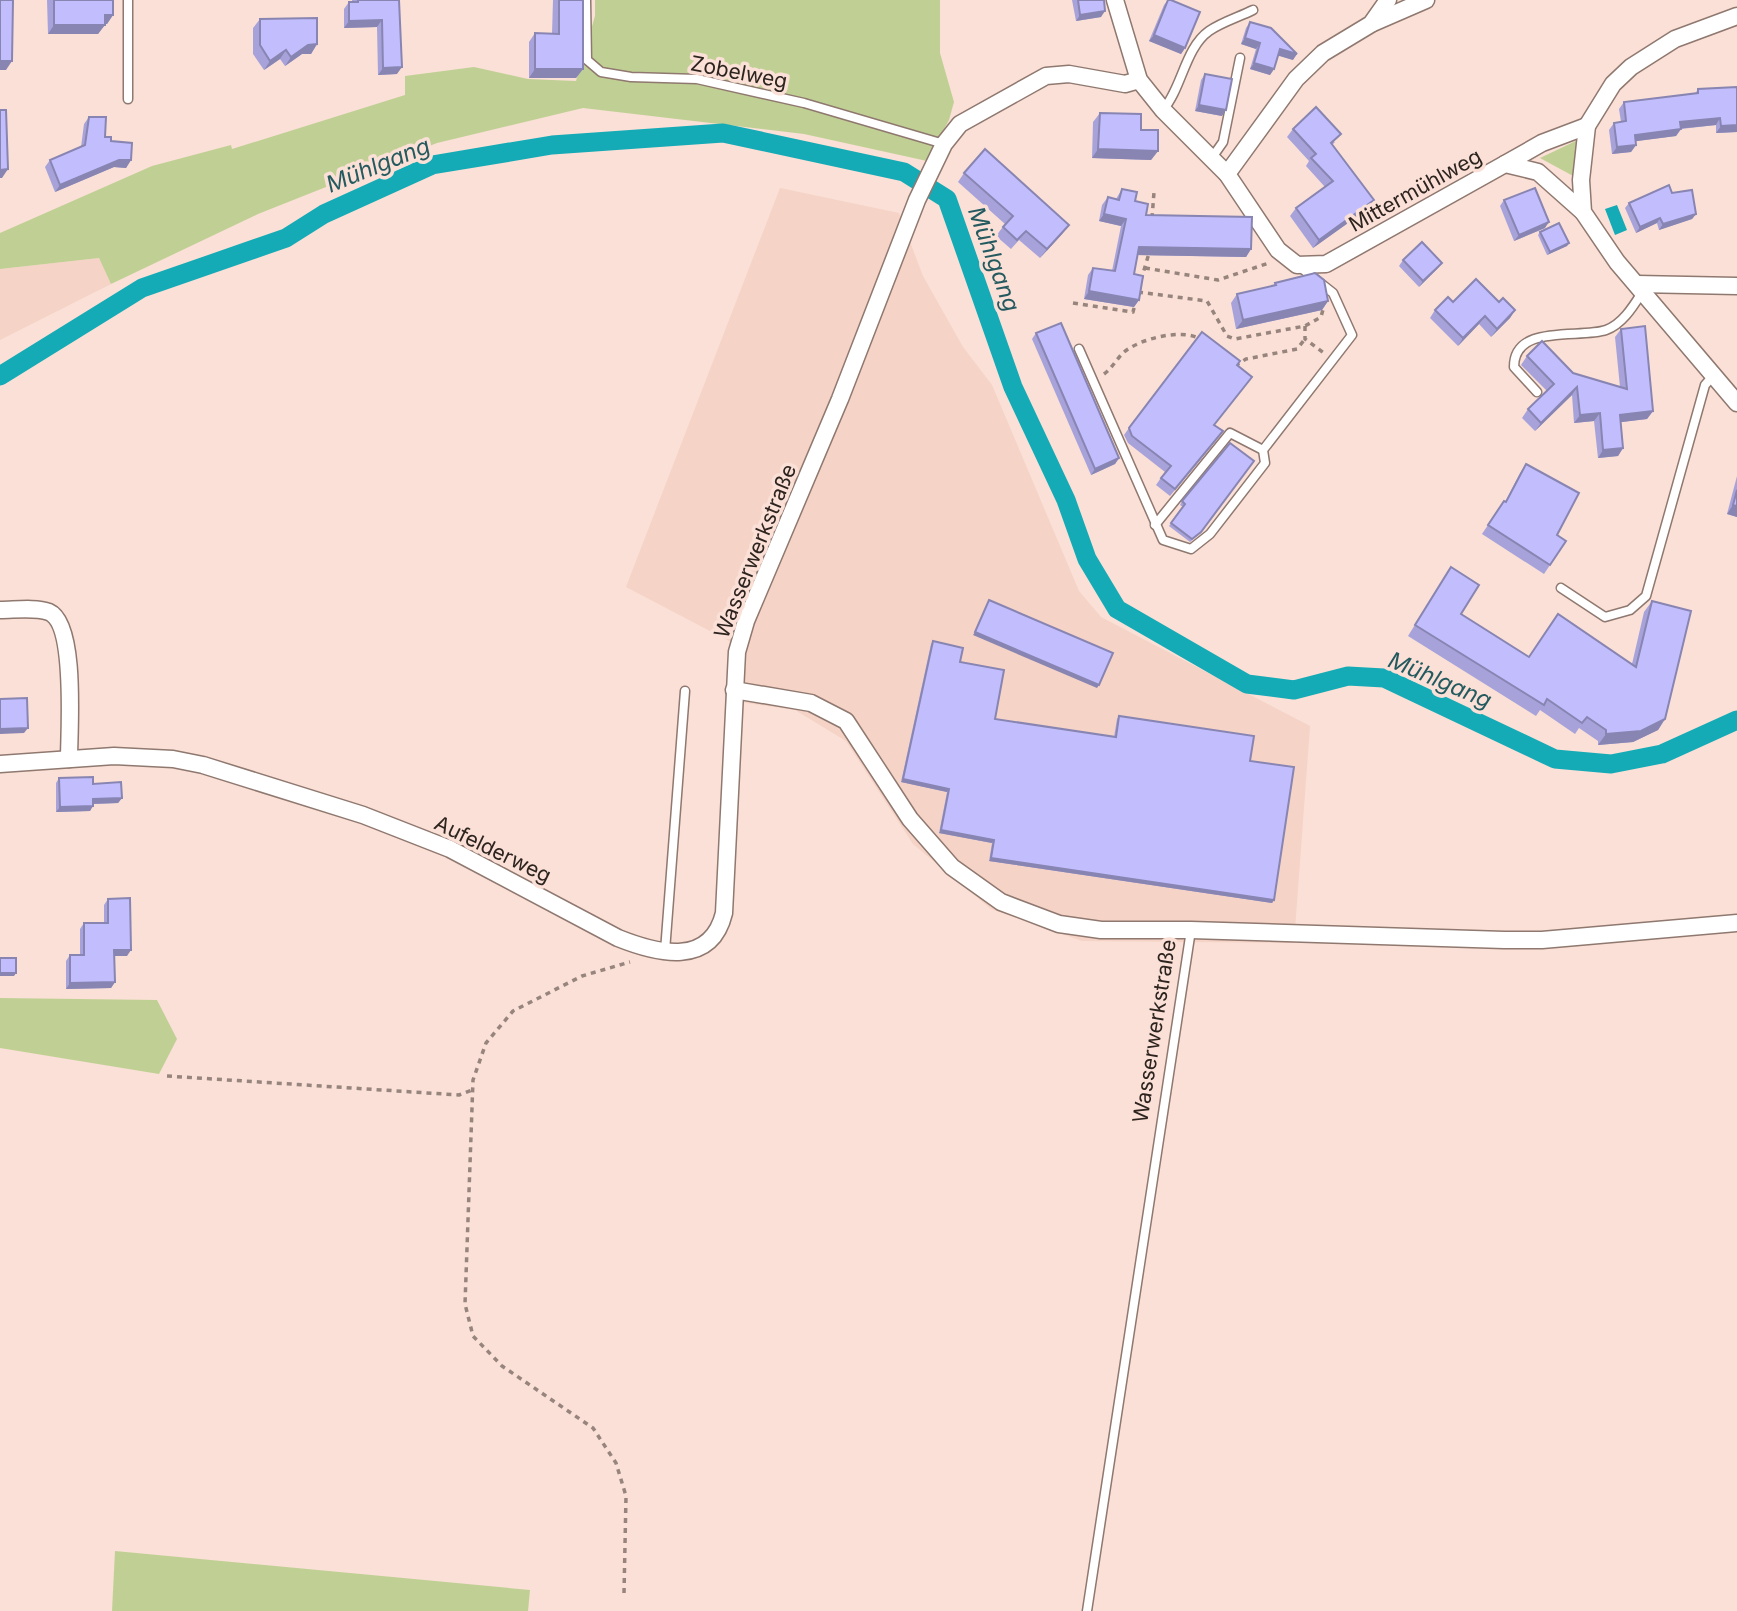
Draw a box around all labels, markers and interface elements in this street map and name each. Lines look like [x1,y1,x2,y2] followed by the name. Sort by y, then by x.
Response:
[689,50,789,94] street label: Zobelweg
[322,132,434,198] water label: Mühlgang
[1344,143,1486,237] street label: Mittermühlweg
[962,203,1026,315] water label: Mühlgang
[709,460,801,642] street label: Wasserwerkstraße
[1384,646,1496,714] water label: Mühlgang
[431,810,555,888] street label: Aufelderweg
[1127,937,1181,1125] street label: Wasserwerkstraße

